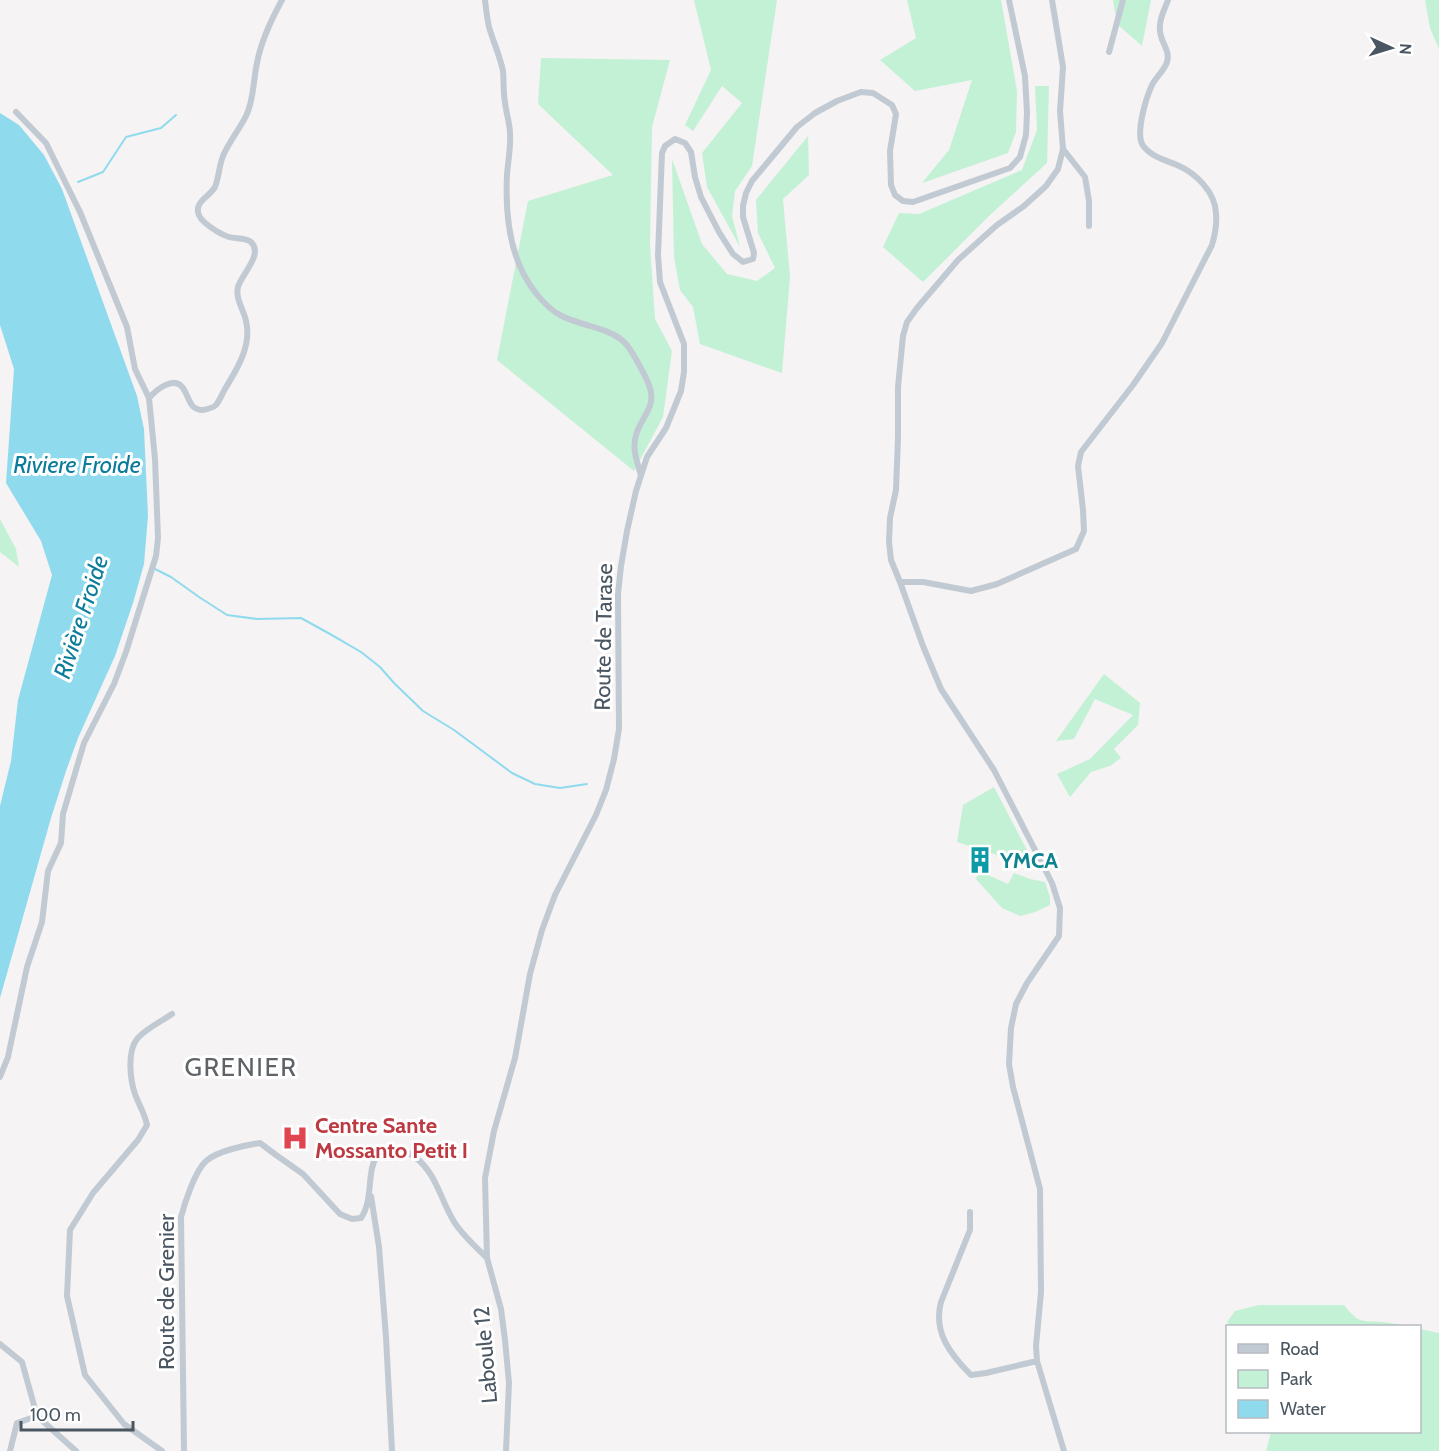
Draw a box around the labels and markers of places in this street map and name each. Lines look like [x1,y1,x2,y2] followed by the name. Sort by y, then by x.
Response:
[965,845,995,875] building icon: YMCA
[999,847,1058,874] place label: YMCA
[315,1112,468,1164] place label: Centre Sante Mossanto Petit I
[280,1123,310,1153] hospital icon: Centre Sante Mossanto Petit I

